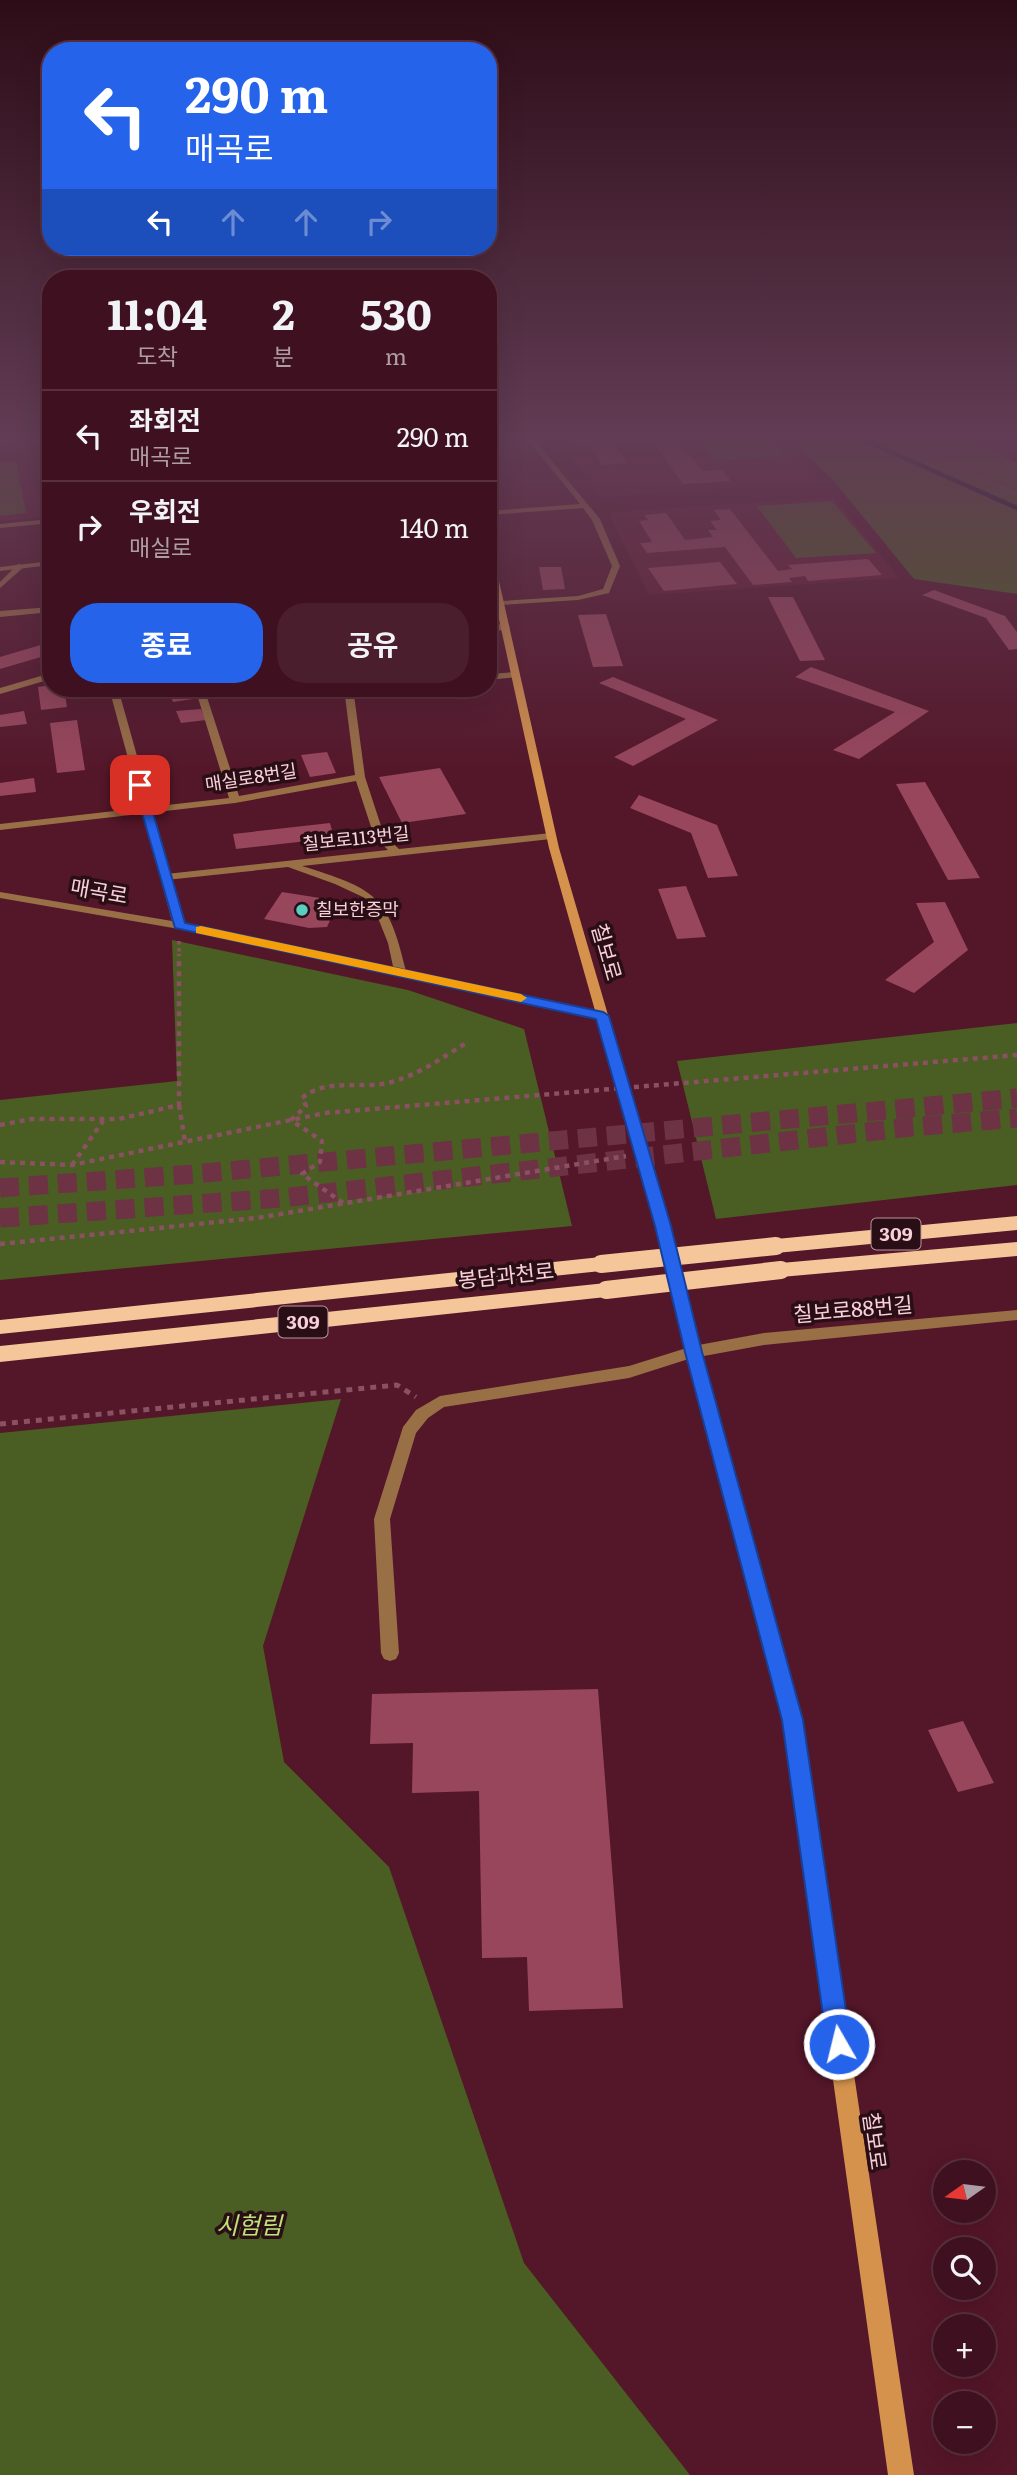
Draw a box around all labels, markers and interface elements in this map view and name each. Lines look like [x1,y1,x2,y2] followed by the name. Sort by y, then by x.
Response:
[185,55,328,128] text: 290 m
[70,70,161,161] icon: left
[185,122,273,170] text: 매곡로
[141,203,179,241] icon: left
[214,203,252,241] icon: ahead
[287,203,325,241] icon: ahead
[360,203,398,241] icon: right
[107,281,207,343] text: 11:04
[272,281,295,343] text: 2
[360,281,432,343] text: 530
[136,338,178,372] text: 도착
[273,338,294,372] text: 분
[385,338,407,372] text: m
[129,399,201,438] text: 좌회전
[397,416,469,455] text: 290 m
[70,417,108,455] icon: left
[129,438,192,472] text: 매곡로
[129,490,201,529] text: 우회전
[400,507,469,546] text: 140 m
[70,508,108,546] icon: right
[129,529,192,563] text: 매실로
[70,603,263,683] button: 종료
[277,603,469,683] button: 공유
[110,755,170,815] pin
[203,756,299,797] street label: 매실로8번길
[121,766,159,804] icon: arrive
[301,818,411,857] street label: 칠보로113번길
[68,869,131,910] street label: 매곡로
[316,895,399,922] place label: 칠보한증막
[294,902,310,918] marker: 칠보한증막
[586,919,631,983] street label: 칠보로
[872,1218,920,1250] road number: 309
[456,1253,555,1294] street label: 봉담과천로
[792,1287,914,1328] street label: 칠보로88번길
[278,1306,328,1338] road number: 309
[802,2007,876,2081] position arrow
[857,2110,896,2172] street label: 칠보로
[933,2160,996,2222] north arrow
[933,2160,996,2454] map controls
[216,2206,284,2241] park label: 시험림
[933,2237,996,2300] button: search
[933,2314,996,2377] button: +
[933,2391,996,2454] button: −

